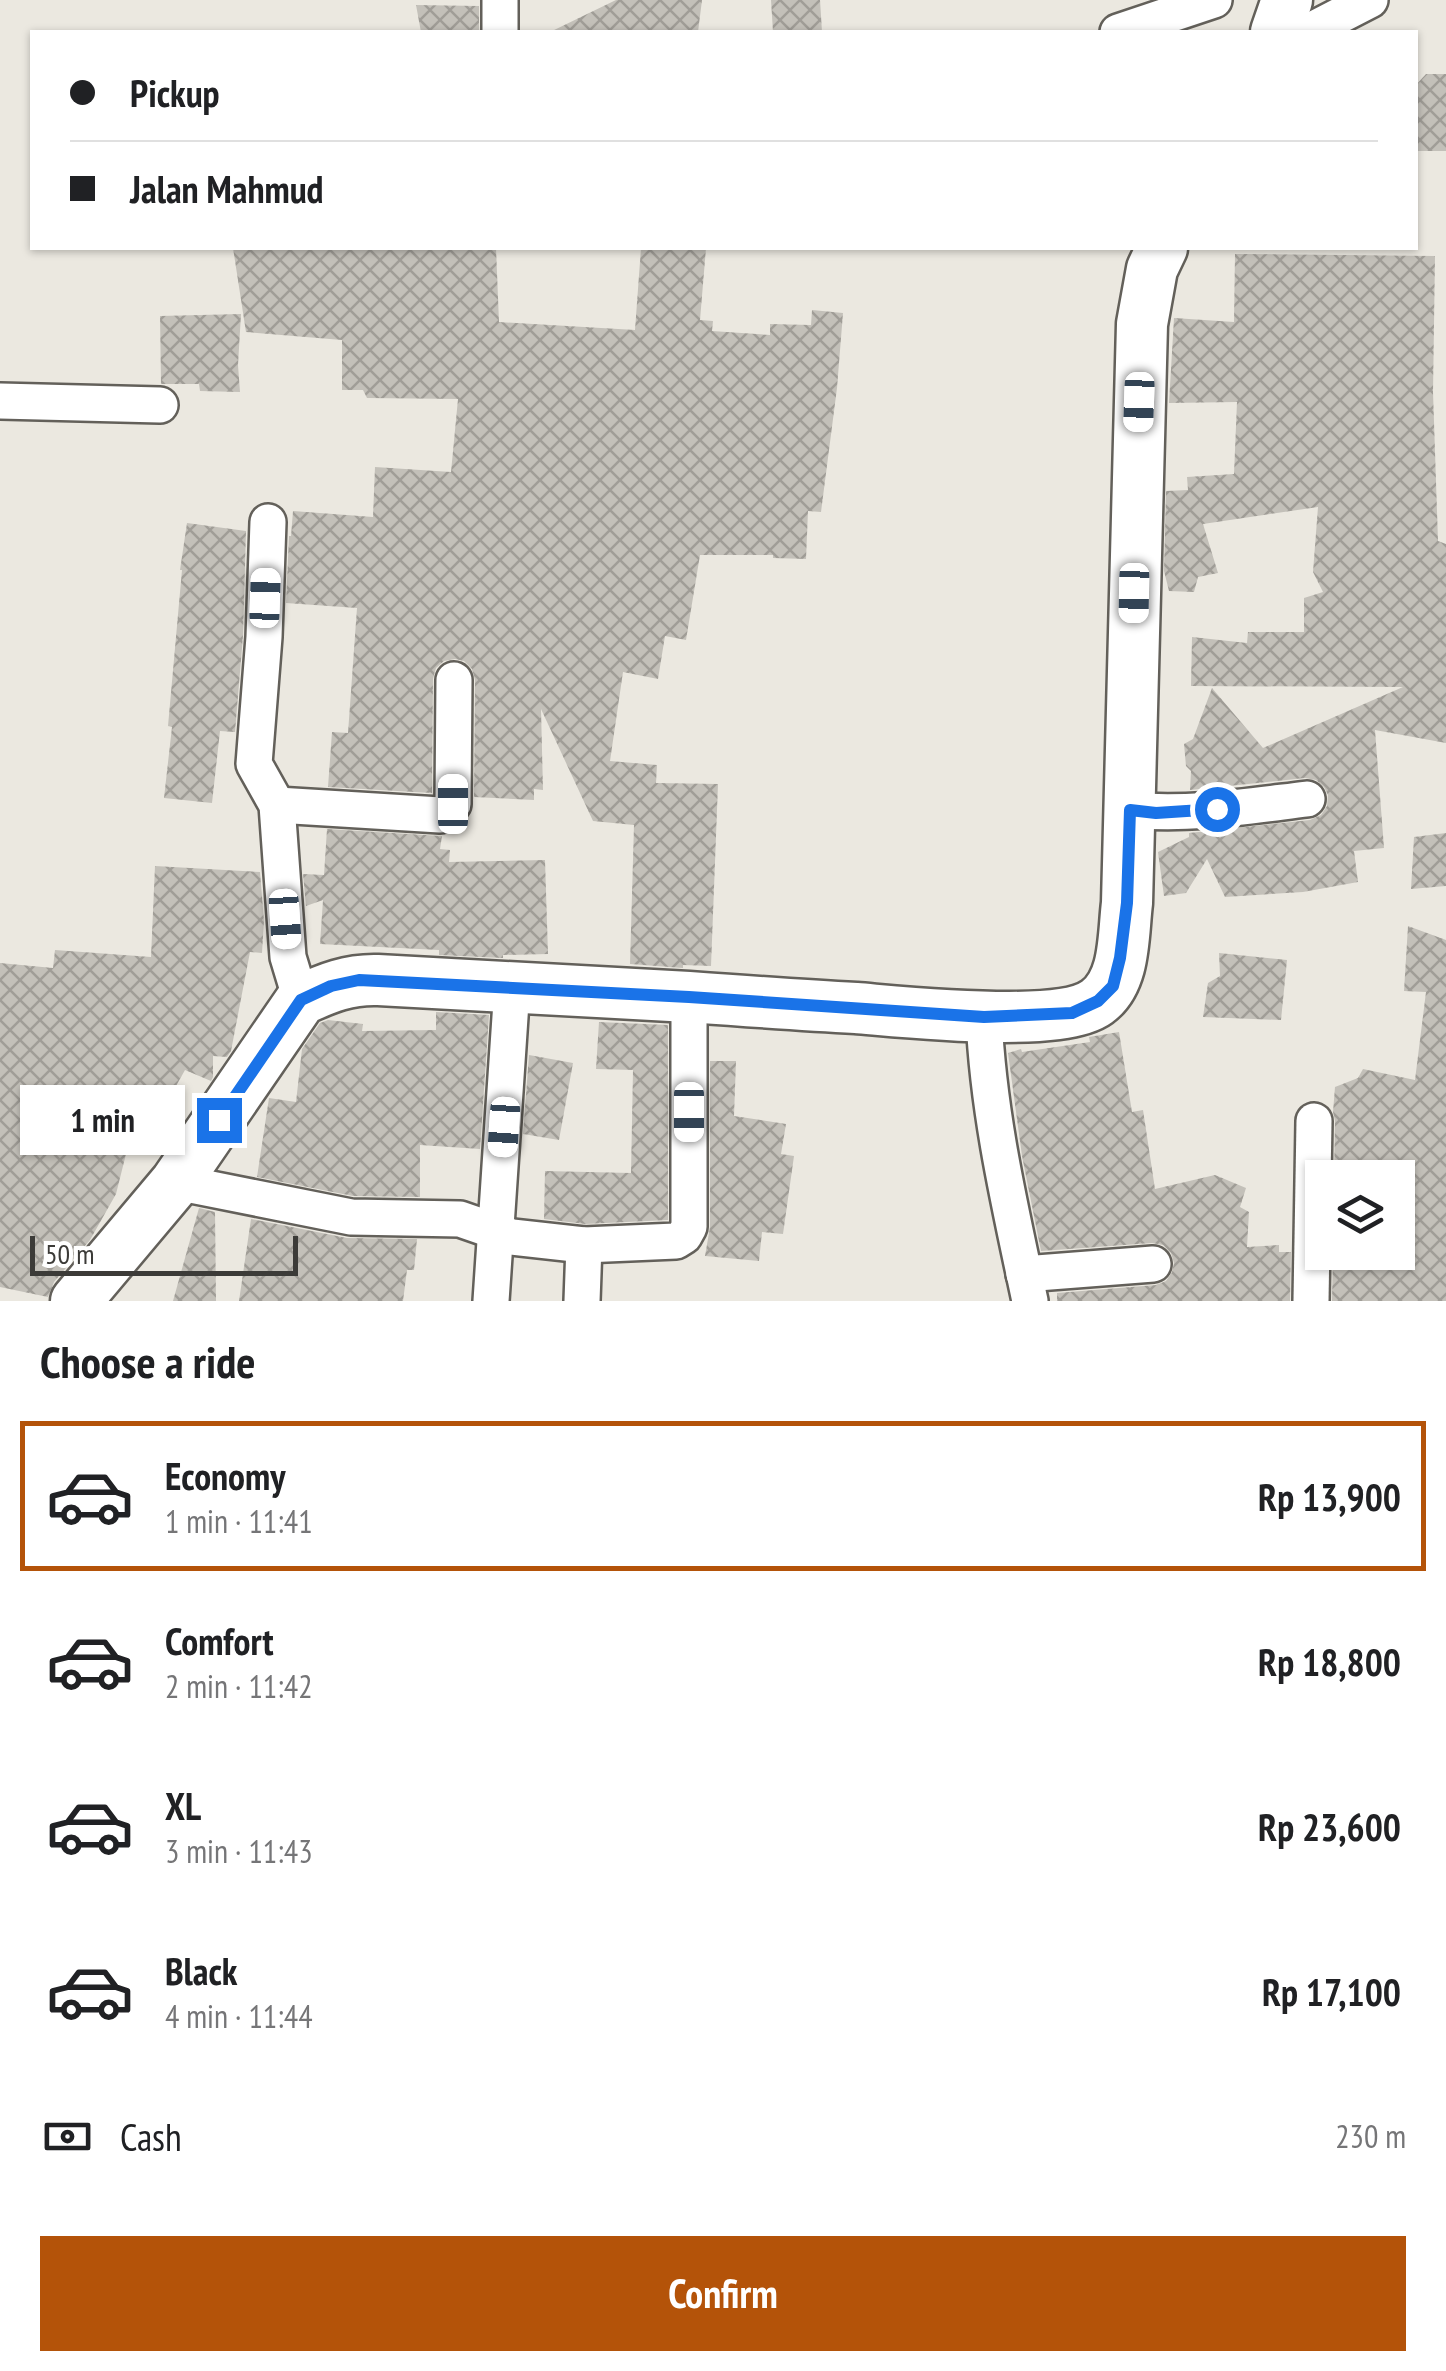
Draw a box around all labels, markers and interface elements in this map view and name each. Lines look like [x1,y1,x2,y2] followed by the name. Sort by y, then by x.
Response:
[130,68,220,117] text: Pickup
[130,164,324,213] text: Jalan Mahmud
[1123,371,1155,433] car
[1118,563,1150,623] car
[249,567,281,629] car
[438,774,468,834] car
[1195,787,1240,832] route start
[268,888,302,950] car
[674,1082,704,1142] car
[19,1085,184,1155] callout: 1 min
[487,1096,521,1158] car
[197,1098,242,1143] route end
[70,1099,135,1141] text: 1 min
[1305,1160,1415,1270] map controls
[1305,1160,1415,1270] button: layers
[30,1231,298,1276] scale bar
[45,1235,94,1272] text: 50 m
[40,1332,255,1390] text: Choose a ride
[45,1451,135,1541] icon: car
[165,1451,285,1500] text: Economy
[1258,1472,1401,1521] text: Rp 13,900
[165,1500,313,1542] text: 1 min · 11:41
[45,1616,135,1706] icon: car
[165,1616,274,1665] text: Comfort
[1258,1637,1401,1686] text: Rp 18,800
[165,1665,313,1707] text: 2 min · 11:42
[45,1781,135,1871] icon: car
[165,1781,201,1830] text: XL
[1258,1802,1401,1851] text: Rp 23,600
[165,1830,313,1872] text: 3 min · 11:43
[45,1946,135,2036] icon: car
[165,1946,238,1995] text: Black
[1262,1967,1401,2016] text: Rp 17,100
[165,1995,313,2037] text: 4 min · 11:44
[40,2109,95,2164] icon: cash
[120,2112,182,2161] text: Cash
[1335,2115,1406,2157] text: 230 m
[40,2236,1406,2351] button: Confirm

